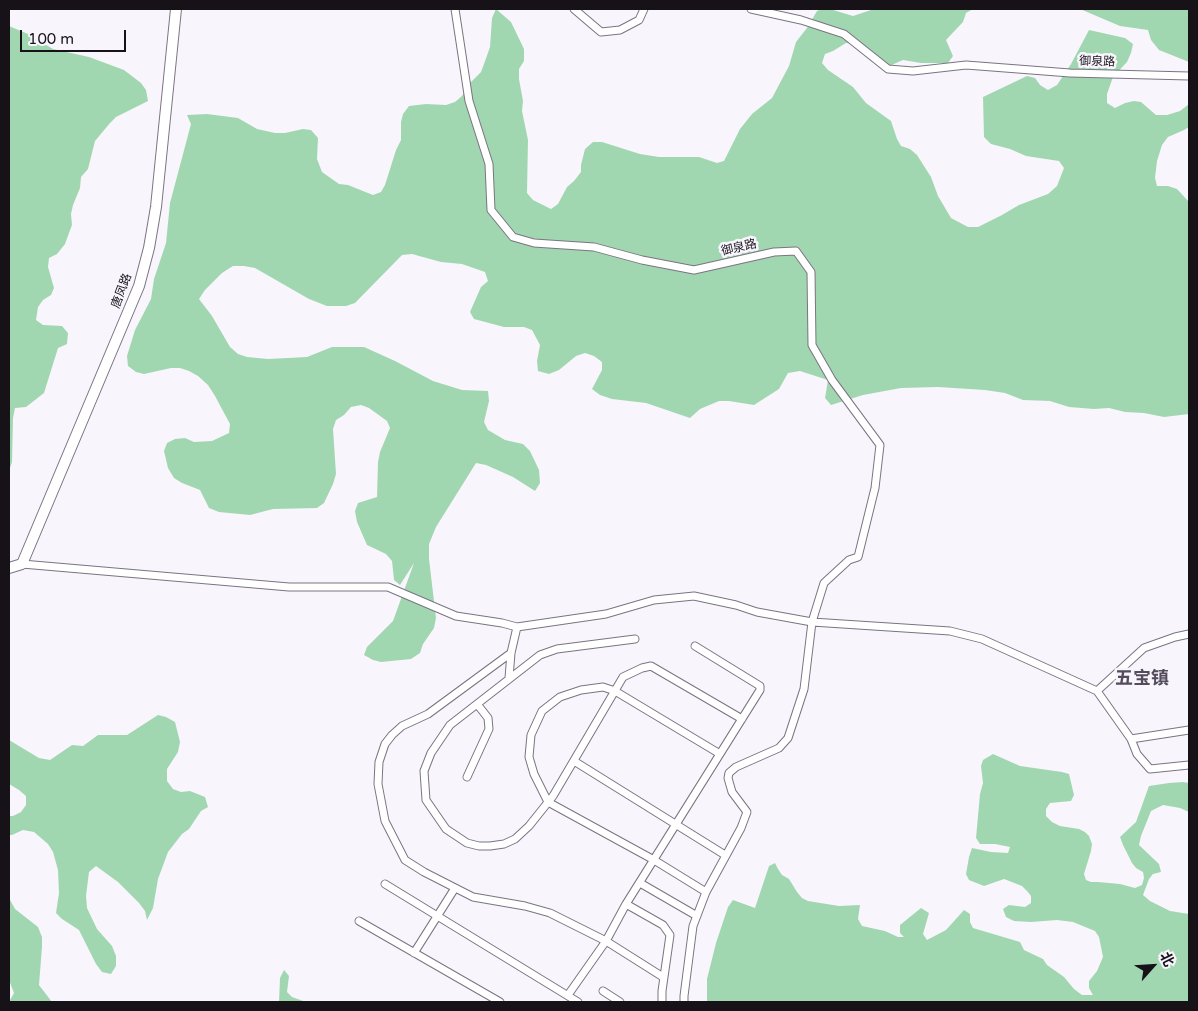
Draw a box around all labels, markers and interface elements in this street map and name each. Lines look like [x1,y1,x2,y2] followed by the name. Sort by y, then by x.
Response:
[22,20,129,52] scale bar
[28,30,74,48] text: 100 m
[1079,54,1115,70] street label: 御泉路
[720,237,758,259] street label: 御泉路
[109,272,135,310] street label: 唐凤路
[1115,668,1169,690] district label: 五宝镇
[1128,941,1178,991] north arrow
[1156,949,1178,969] text: 北

